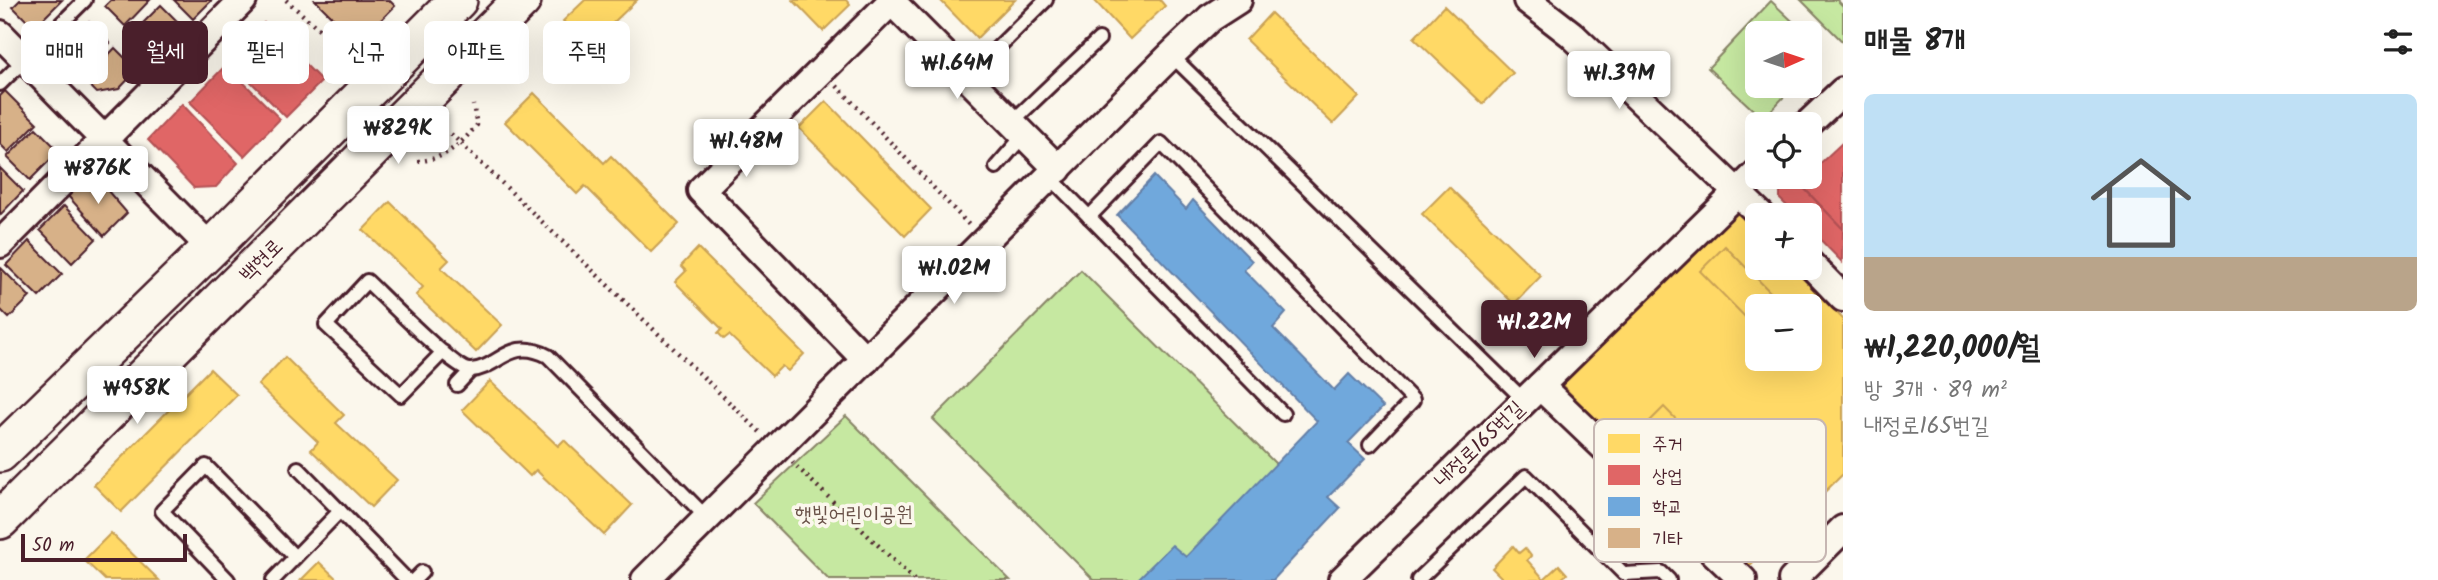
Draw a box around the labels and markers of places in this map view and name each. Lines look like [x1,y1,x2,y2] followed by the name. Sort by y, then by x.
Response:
[900,42,1014,101] pin: ₩1.64M
[1562,52,1676,111] pin: ₩1.39M
[349,106,447,166] pin: ₩829K
[689,120,803,179] pin: ₩1.48M
[49,146,147,206] pin: ₩876K
[897,246,1011,306] pin: ₩1.02M
[1477,300,1591,360] pin: ₩1.22M
[88,366,186,426] pin: ₩958K

